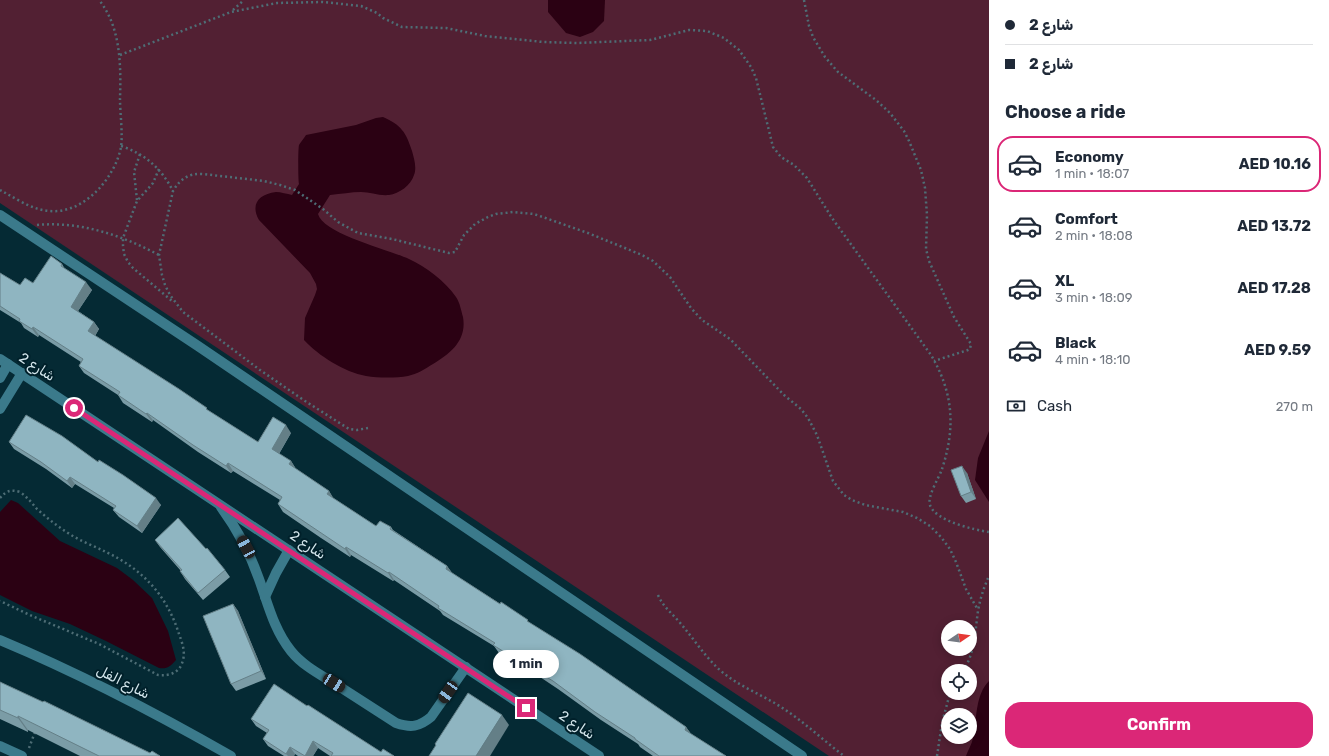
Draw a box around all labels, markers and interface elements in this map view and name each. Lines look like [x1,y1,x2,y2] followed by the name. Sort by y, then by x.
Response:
[1029,16,1073,34] text: شارع 2
[1029,55,1073,73] text: شارع 2
[1005,101,1126,123] text: Choose a ride
[1007,146,1043,182] icon: car
[1055,148,1124,166] text: Economy
[1239,155,1311,173] text: AED 10.16
[1055,166,1129,181] text: 1 min · 18:07
[1007,208,1043,244] icon: car
[1055,210,1118,228] text: Comfort
[1237,217,1311,235] text: AED 13.72
[1055,228,1133,243] text: 2 min · 18:08
[1007,270,1043,306] icon: car
[1055,272,1074,290] text: XL
[1237,279,1311,297] text: AED 17.28
[1055,290,1132,305] text: 3 min · 18:09
[1007,332,1043,368] icon: car
[1055,334,1096,352] text: Black
[1244,341,1311,359] text: AED 9.59
[15,349,58,387] street label: شارع 2
[1055,352,1130,367] text: 4 min · 18:10
[1005,395,1027,417] icon: cash
[1037,397,1072,415] text: Cash
[65,399,83,417] route start
[1276,399,1313,414] text: 270 m
[286,527,329,565] street label: شارع 2
[235,534,257,560] car
[941,620,977,656] north arrow
[941,620,977,744] map controls
[493,650,559,678] callout: 1 min
[509,656,543,671] text: 1 min
[93,661,152,704] street label: شارع الفل
[941,664,977,700] button: locate
[321,672,347,694] car
[436,679,460,705] car
[517,699,535,717] route end
[1005,702,1313,748] button: Confirm
[555,707,598,745] street label: شارع 2
[941,708,977,744] button: layers

